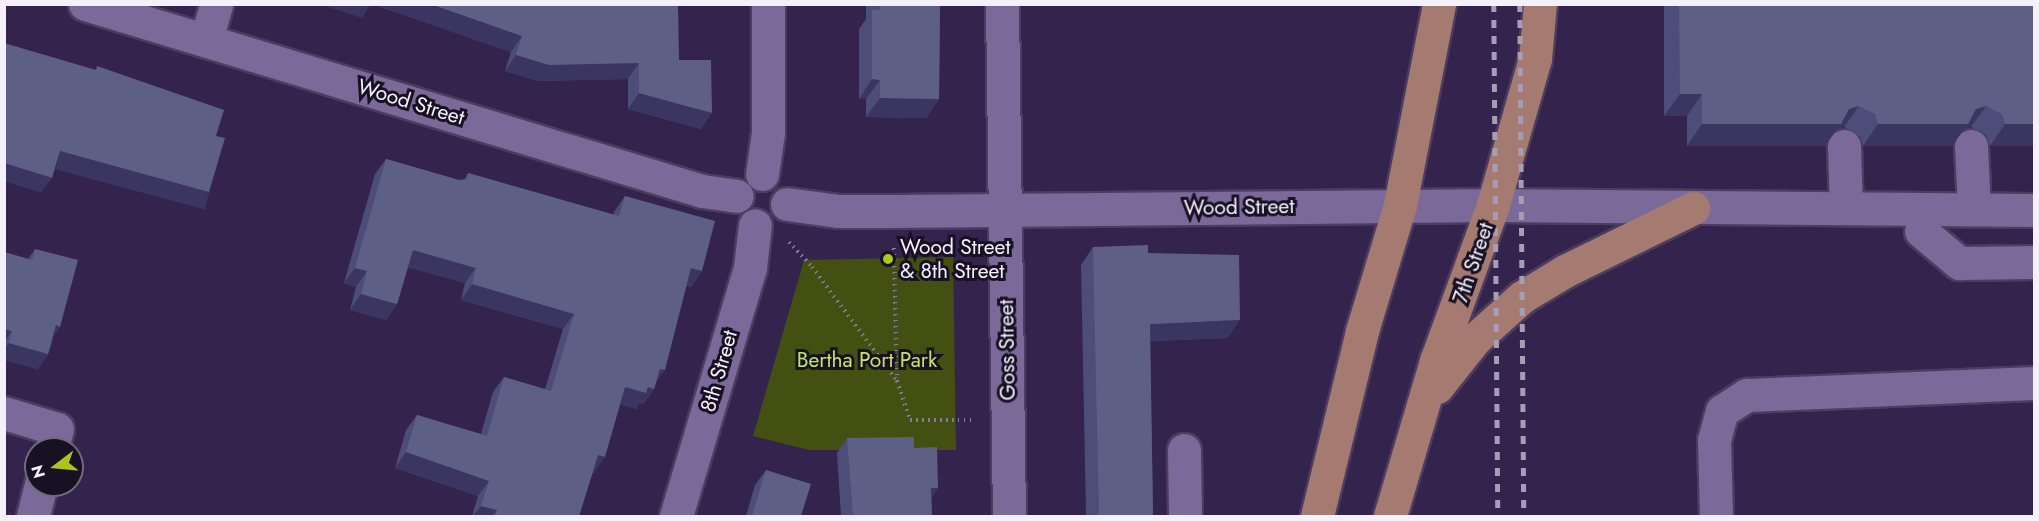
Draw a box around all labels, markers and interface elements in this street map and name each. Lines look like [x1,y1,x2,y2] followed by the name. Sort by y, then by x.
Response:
[355,74,467,130] street label: Wood Street
[1184,193,1294,221] street label: Wood Street
[1447,219,1499,307] street label: 7th Street
[900,234,1010,284] place label: Wood Street & 8th Street
[881,252,895,266] marker: Wood Street & 8th Street
[994,299,1020,401] street label: Goss Street
[695,327,743,415] street label: 8th Street
[797,347,937,373] park label: Bertha Port Park
[24,437,84,497] north arrow
[25,462,51,481] text: N

